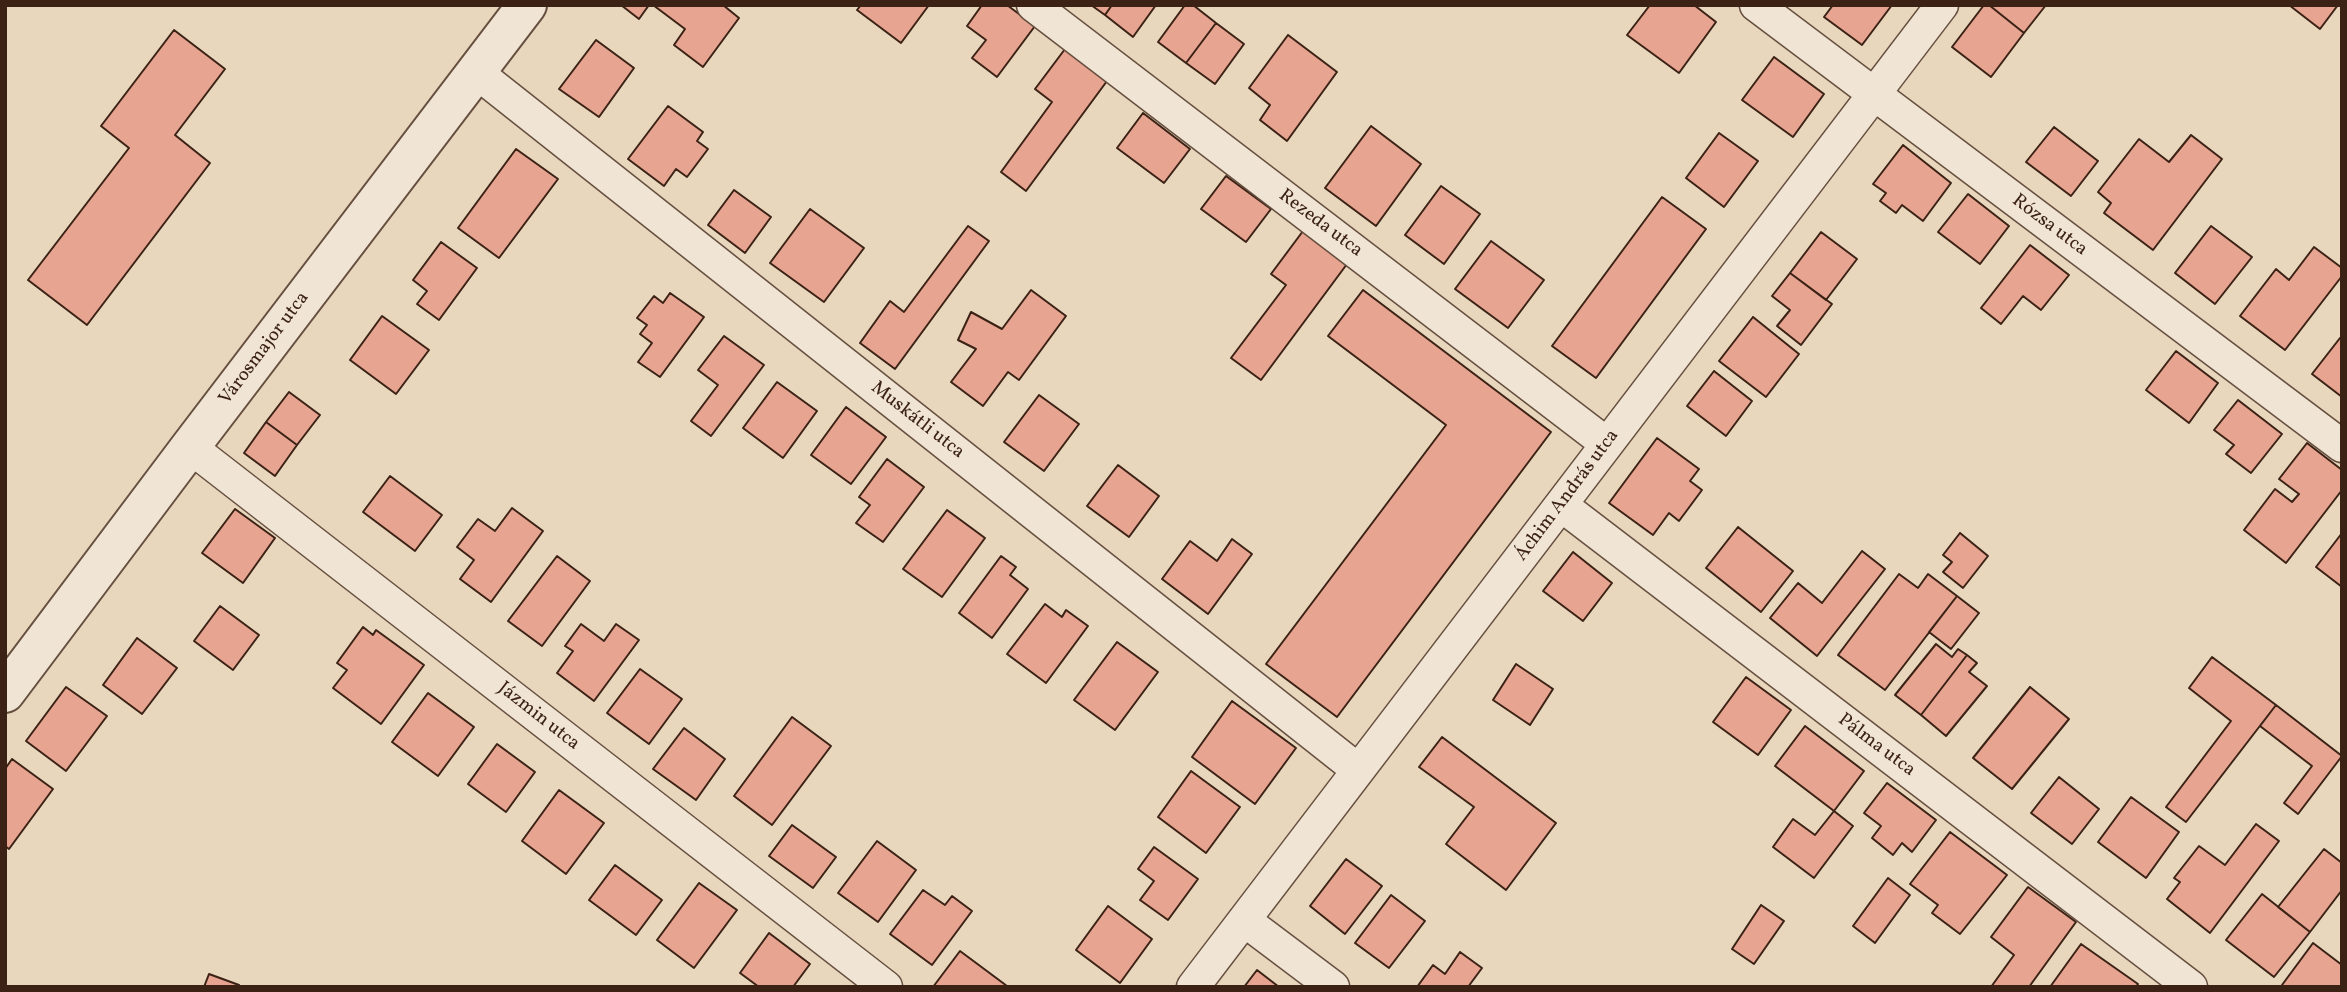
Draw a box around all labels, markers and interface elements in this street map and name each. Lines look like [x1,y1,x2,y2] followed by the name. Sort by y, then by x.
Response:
[1273,185,1367,263] street label: Rezeda utca
[2007,190,2091,262] street label: Rózsa utca
[215,288,315,410] street label: Városmajor utca
[866,377,968,465] street label: Muskátli utca
[1511,426,1625,566] street label: Áchim András utca
[492,678,584,756] street label: Jázmin utca
[1833,709,1919,783] street label: Pálma utca

